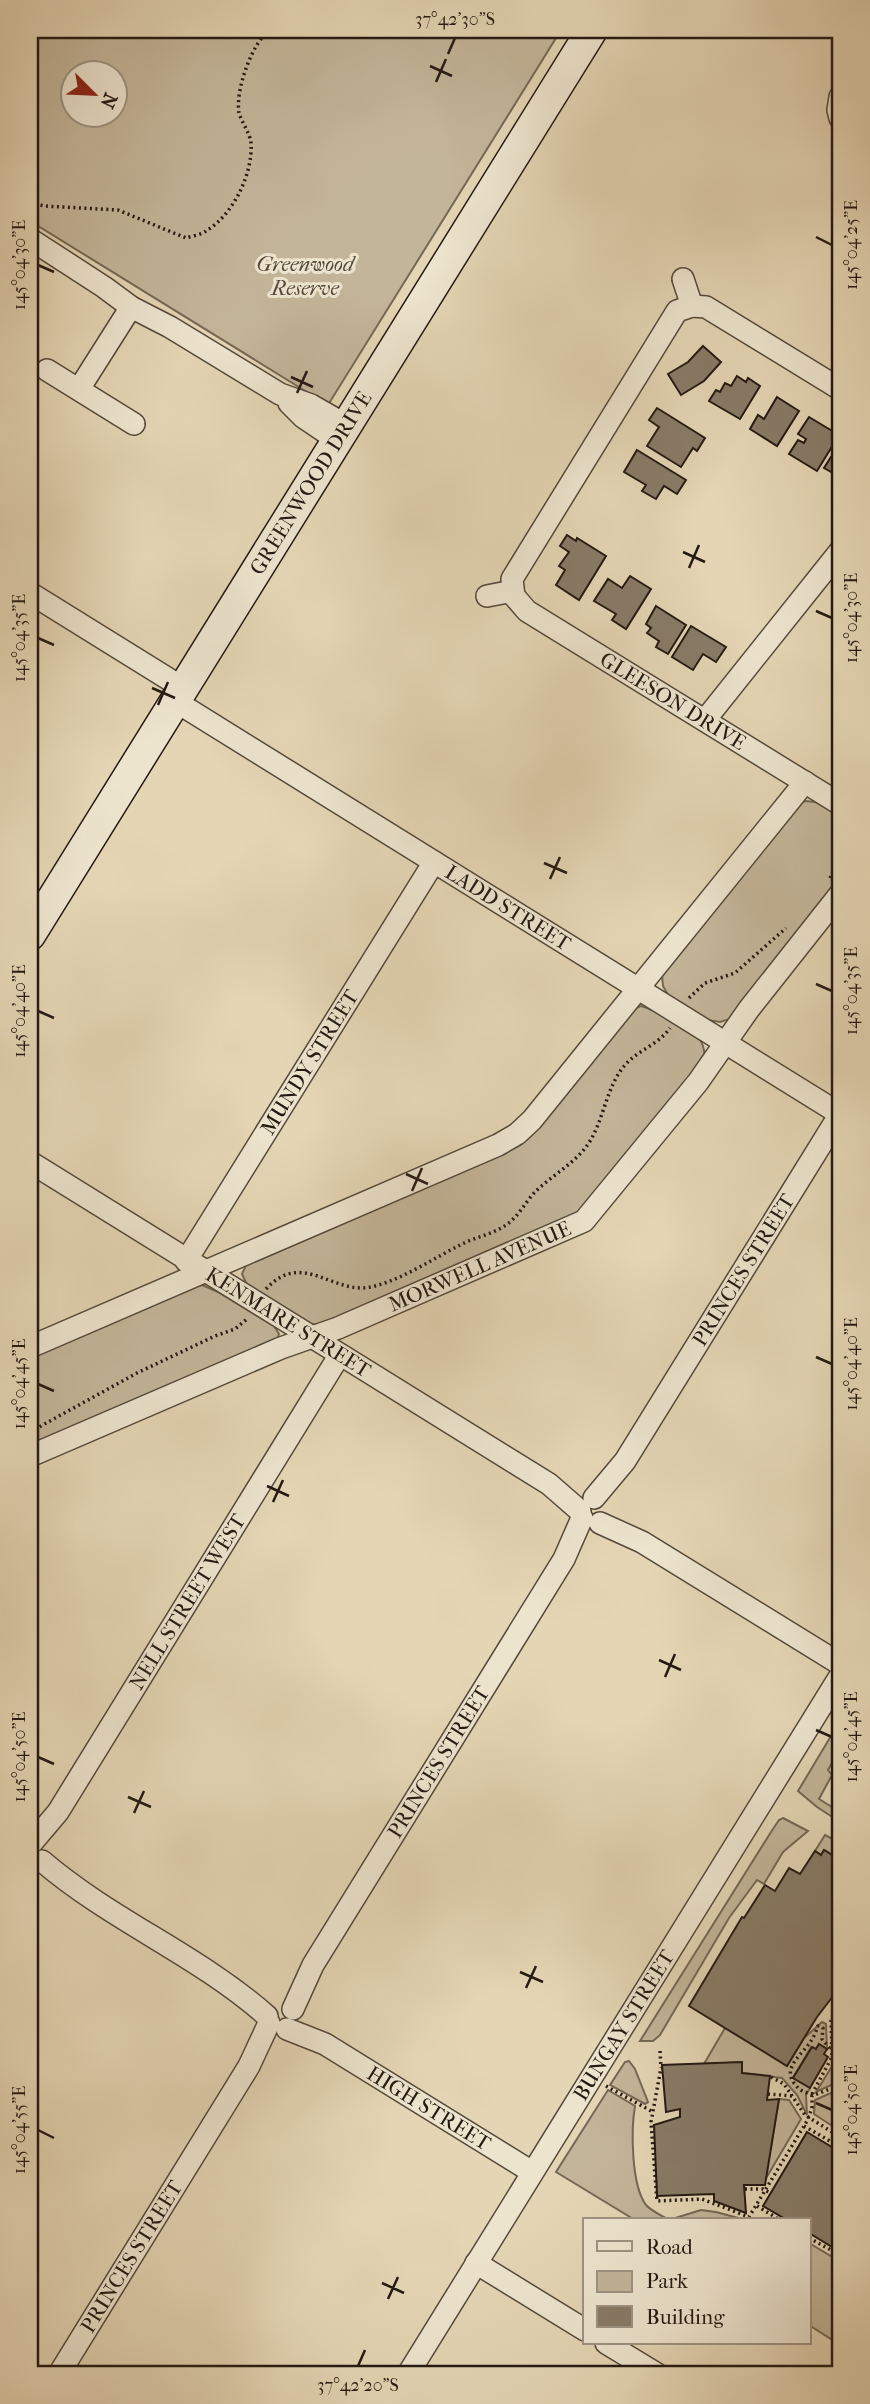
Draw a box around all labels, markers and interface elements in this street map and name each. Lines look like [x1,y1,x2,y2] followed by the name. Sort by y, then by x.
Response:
[415,9,495,30] text: 37°42'30"S
[60,60,130,130] north arrow
[95,89,122,112] text: N
[841,200,862,290] text: 145°04'25"E
[9,220,30,310] text: 145°04'30"E
[256,252,356,300] park label: Greenwood Reserve
[245,387,377,579] street label: GREENWOOD DRIVE
[841,573,862,663] text: 145°04'30"E
[9,594,30,682] text: 145°04'35"E
[596,647,750,755] street label: GLEESON DRIVE
[441,860,576,956] street label: LADD STREET
[841,947,862,1035] text: 145°04'35"E
[9,964,30,1058] text: 145°04'40"E
[256,985,364,1139] street label: MUNDY STREET
[687,1189,800,1350] street label: PRINCES STREET
[385,1216,575,1317] street label: MORWELL AVENUE
[201,1262,376,1383] street label: KENMARE STREET
[841,1317,862,1411] text: 145°04'40"E
[9,1338,30,1430] text: 145°04'45"E
[124,1509,251,1694] street label: NELL STREET WEST
[382,1681,495,1842] street label: PRINCES STREET
[841,1691,862,1783] text: 145°04'45"E
[9,1712,30,1802] text: 145°04'50"E
[568,1945,680,2105] street label: BUNGAY STREET
[363,2061,496,2156] street label: HIGH STREET
[841,2065,862,2155] text: 145°04'50"E
[9,2086,30,2174] text: 145°04'55"E
[76,2175,188,2337] street label: PRINCES STREET
[583,2218,810,2344] legend
[646,2235,693,2259] text: Road
[646,2269,688,2293] text: Park
[646,2305,725,2329] text: Building
[317,2375,399,2396] text: 37°42'20"S

